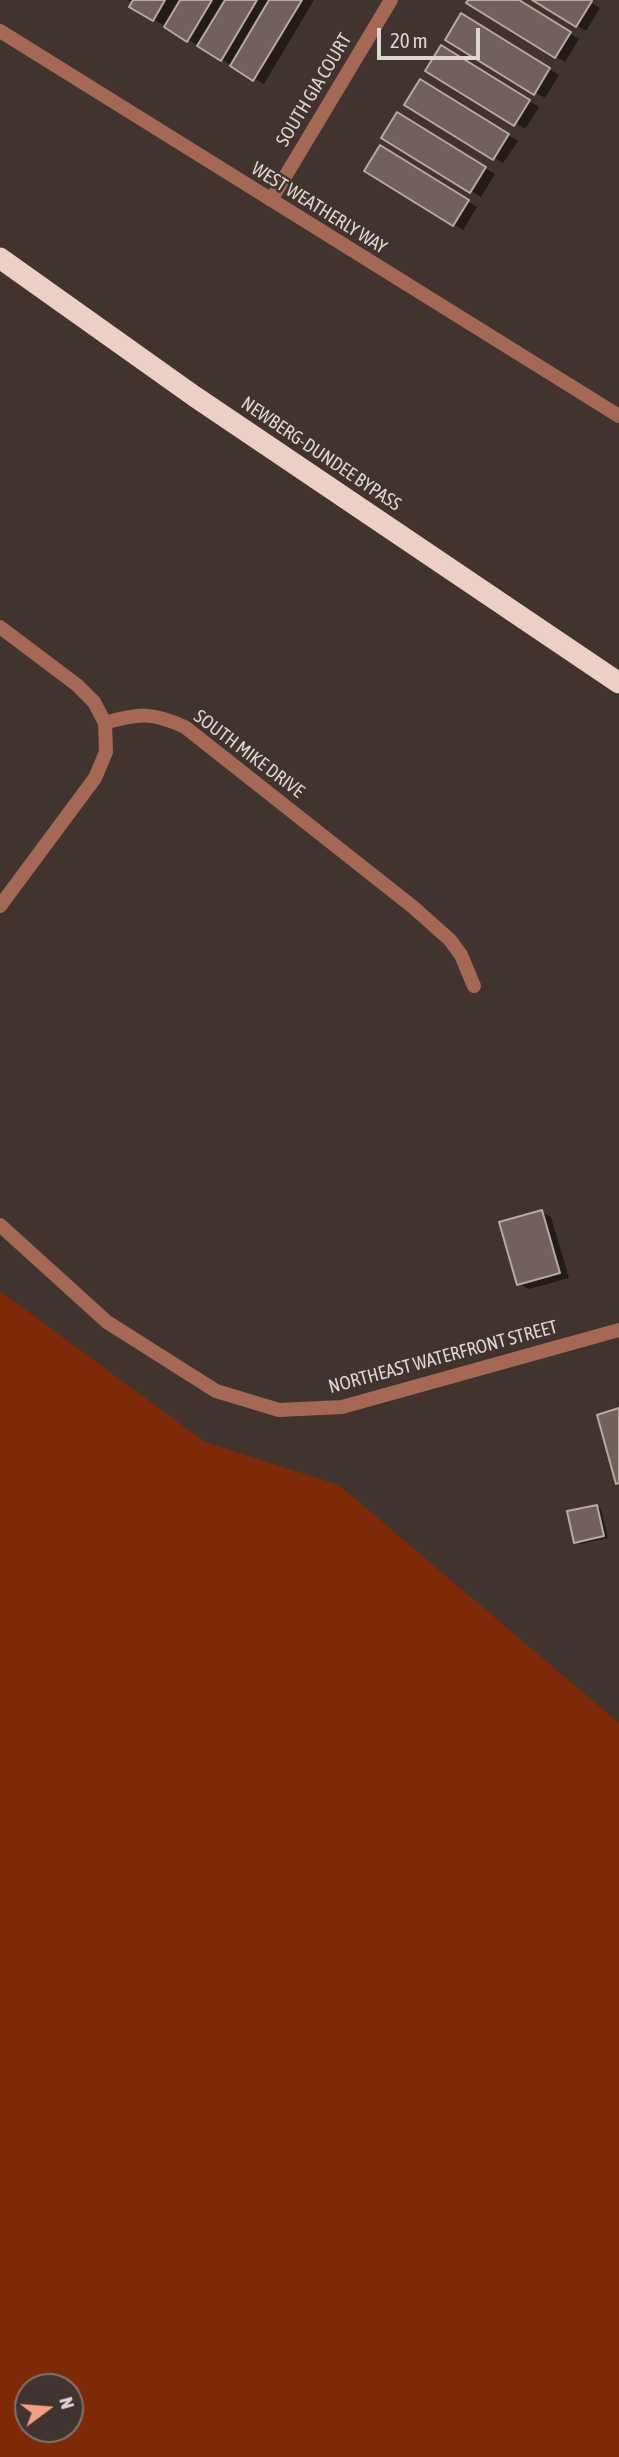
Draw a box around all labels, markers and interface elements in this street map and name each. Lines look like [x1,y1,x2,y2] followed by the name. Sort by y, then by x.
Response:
[381,14,484,58] scale bar
[390,28,428,52] text: 20 m
[271,30,357,150] street label: SOUTH GIA COURT
[247,157,391,259] street label: WEST WEATHERLY WAY
[237,392,405,516] street label: NEWBERG-DUNDEE BYPASS
[189,705,309,803] street label: SOUTH MIKE DRIVE
[326,1315,560,1399] street label: NORTHEAST WATERFRONT STREET
[14,2373,84,2443] north arrow
[55,2394,79,2411] text: N

